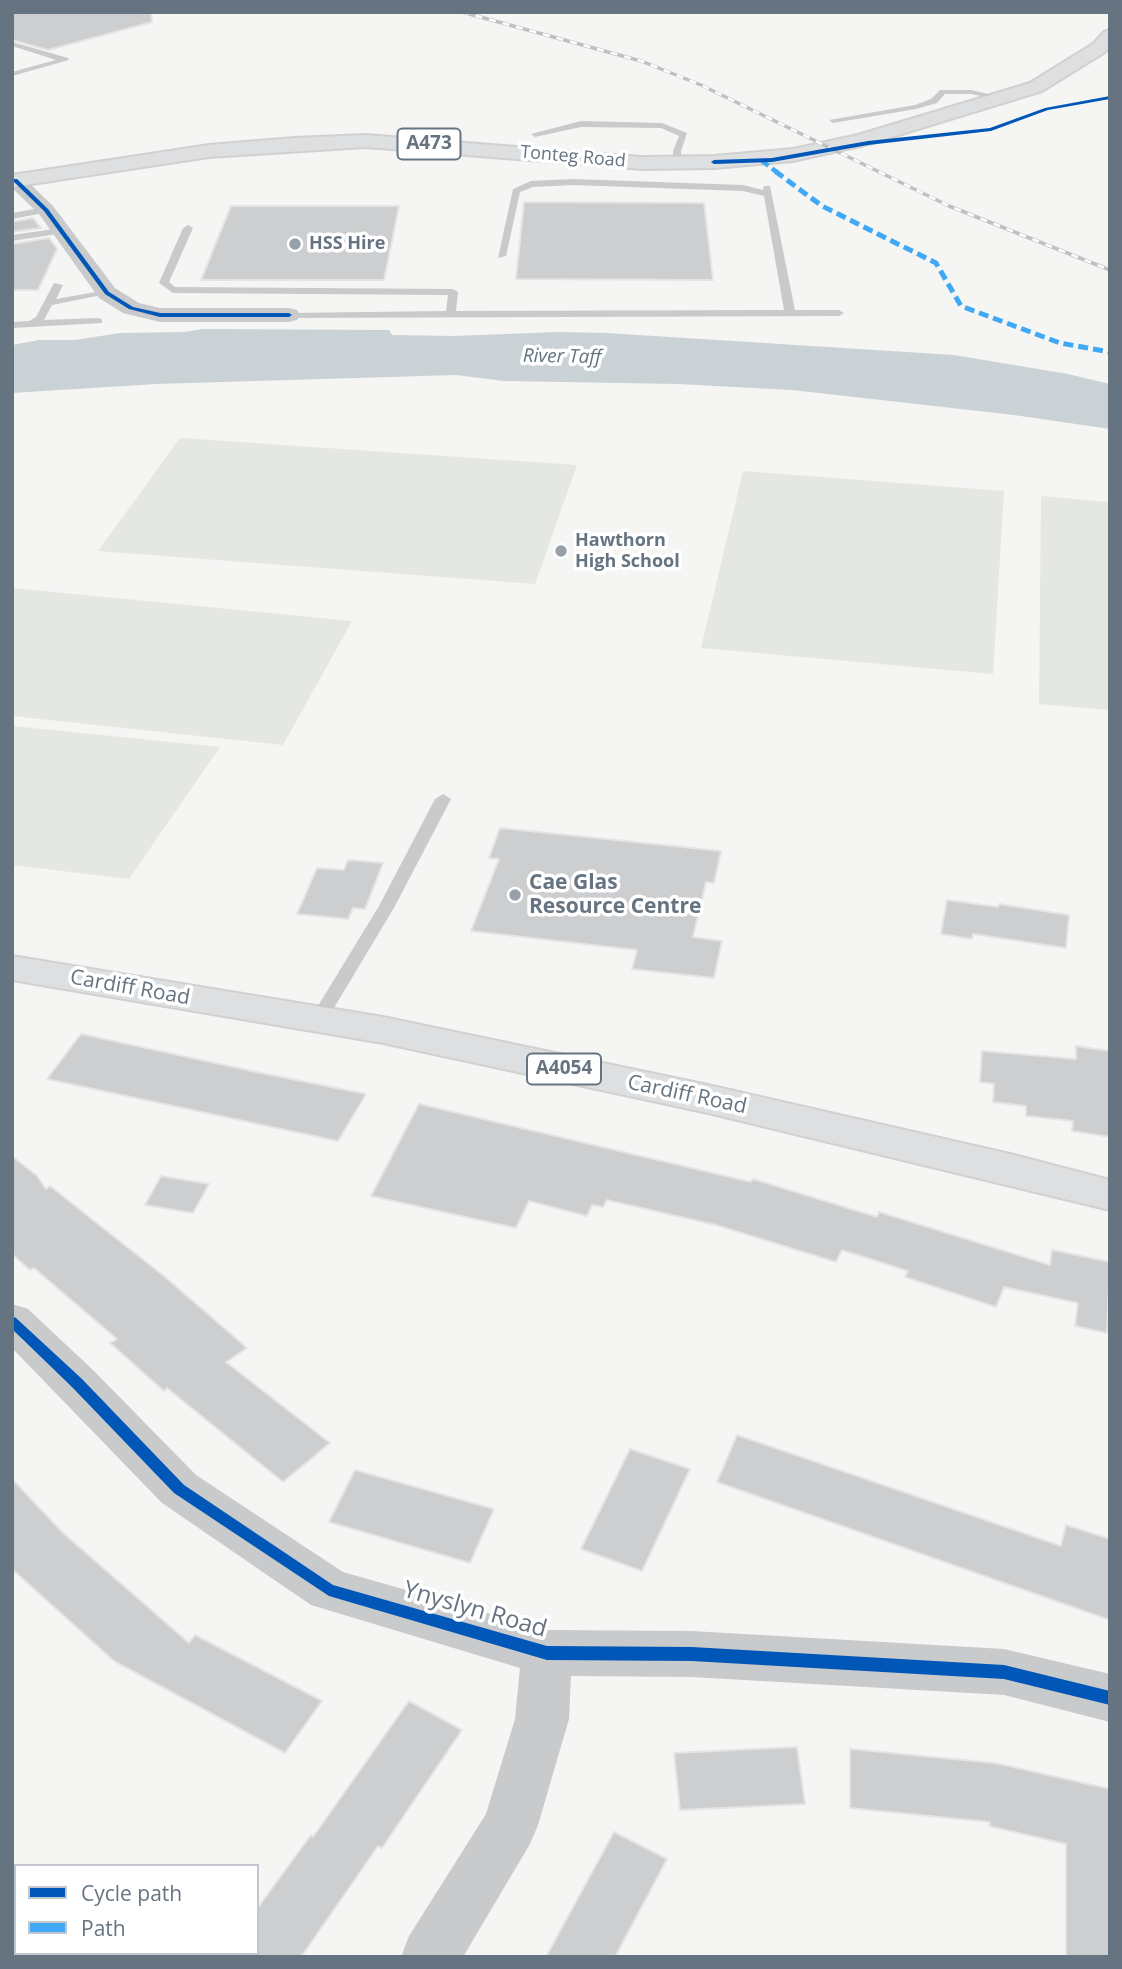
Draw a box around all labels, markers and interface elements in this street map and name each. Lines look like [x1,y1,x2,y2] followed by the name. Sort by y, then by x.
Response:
[398,128,460,160] road number: A473
[519,142,627,172] street label: Tonteg Road
[309,233,385,255] place label: HSS Hire
[287,236,303,252] marker: HSS Hire
[523,345,601,369] water label: River Taff
[575,530,680,572] place label: Hawthorn High School
[553,543,569,559] marker: Hawthorn High School
[529,870,701,920] place label: Cae Glas Resource Centre
[507,887,523,903] marker: Cae Glas Resource Centre
[68,965,192,1011] street label: Cardiff Road
[527,1054,601,1084] road number: A4054
[625,1070,749,1120] street label: Cardiff Road
[400,1576,550,1644] street label: Ynyslyn Road
[14,1864,259,1955] legend
[81,1879,182,1907] text: Cycle path
[81,1914,126,1942] text: Path

